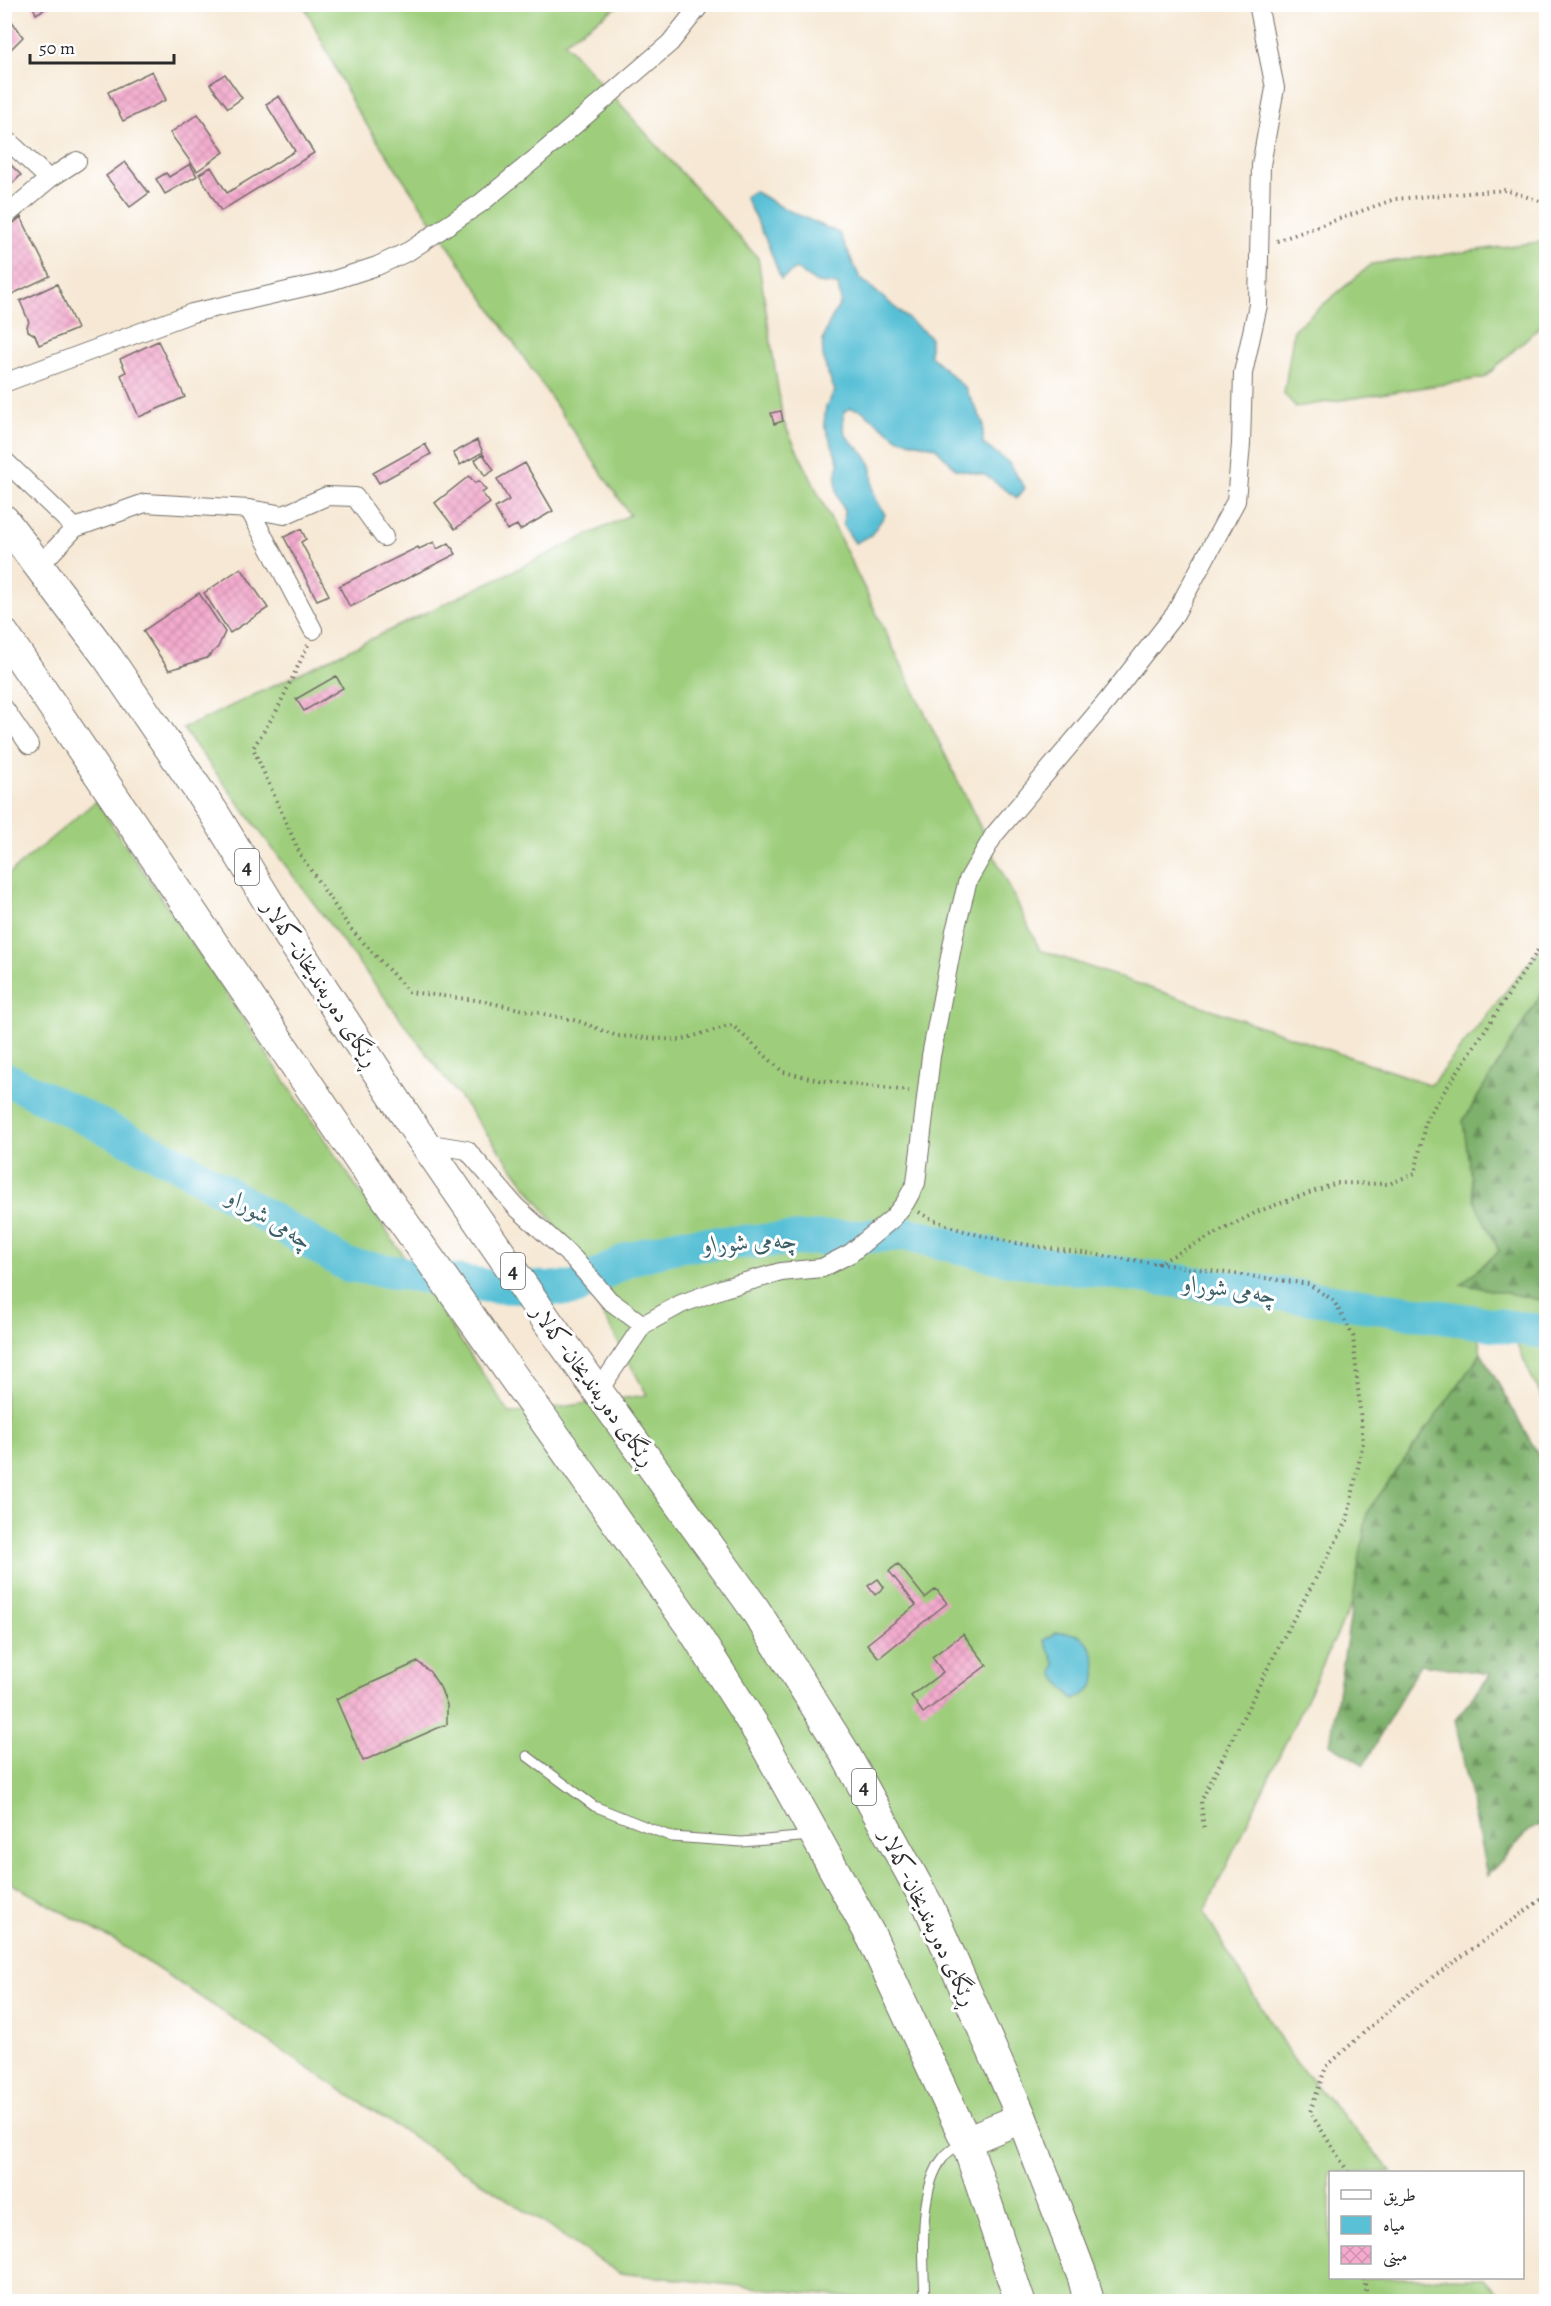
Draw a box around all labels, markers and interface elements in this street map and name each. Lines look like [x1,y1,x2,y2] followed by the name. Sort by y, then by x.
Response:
[30,27,174,65] scale bar
[39,36,75,60] text: 50 m
[235,849,259,885] road number: 4
[251,893,385,1074] street label: ڕێگای دەربەندیخان-کەلار
[219,1180,319,1258] water label: چەمی شوراو
[700,1224,798,1262] water label: چەمی شوراو
[501,1253,525,1289] road number: 4
[1179,1266,1279,1312] water label: چەمی شوراو
[521,1297,662,1474] street label: ڕێگای دەربەندیخان-کەلار
[852,1769,876,1805] road number: 4
[869,1822,984,2012] street label: ڕێگای دەربەندیخان-کەلار
[1329,2171,1524,2279] legend
[1383,2183,1416,2207] text: طريق
[1383,2213,1405,2237] text: مياه
[1383,2243,1408,2268] text: مبنى

